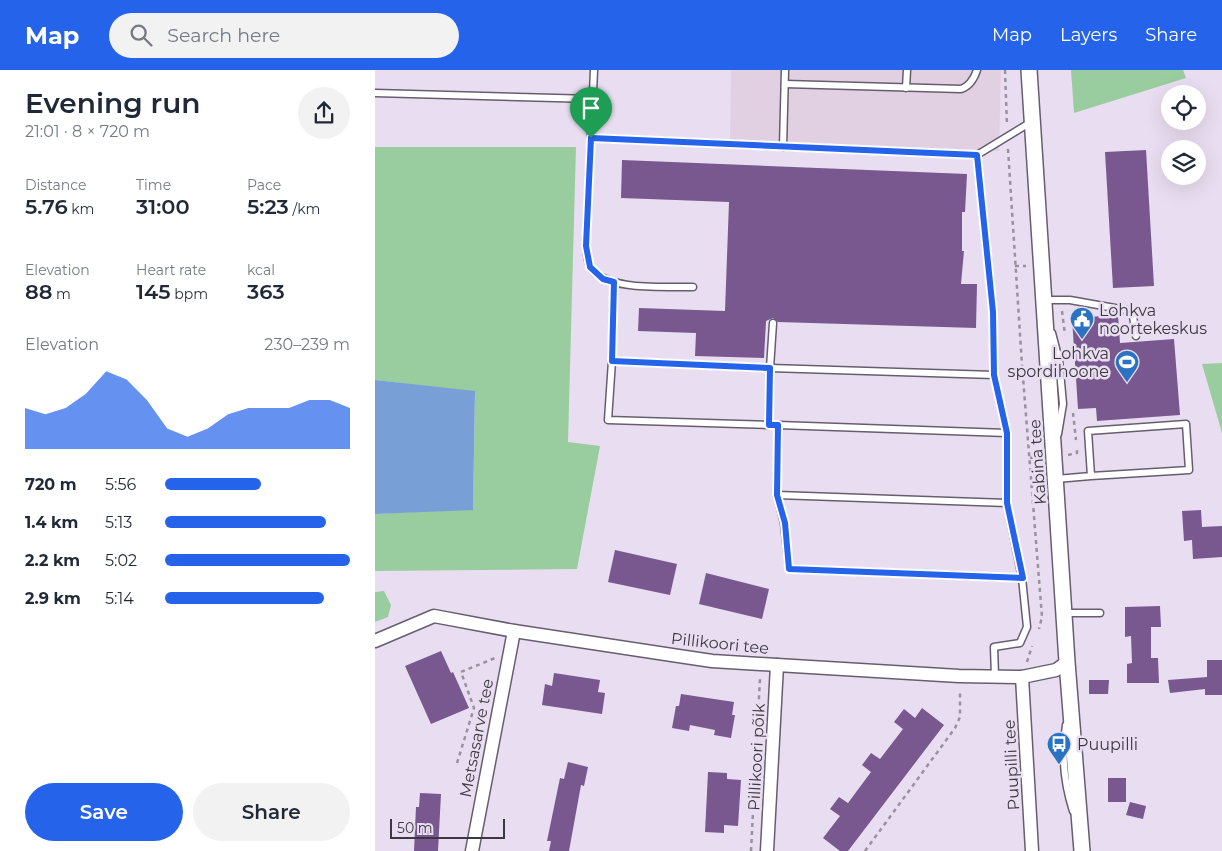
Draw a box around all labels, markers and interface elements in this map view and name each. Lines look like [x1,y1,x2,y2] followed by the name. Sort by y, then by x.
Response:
[109,13,459,58] search box
[25,21,79,50] text: Map
[127,21,155,49] icon: search
[167,24,280,47] text: Search here
[992,24,1032,46] text: Map
[1060,24,1117,46] text: Layers
[1145,24,1197,46] text: Share
[1161,85,1206,185] map controls
[1161,85,1206,130] button: locate
[25,86,200,120] text: Evening run
[298,87,350,139] button: share
[570,87,612,138] pin
[577,94,605,122] icon: arrive
[25,122,150,141] text: 21:01 · 8 × 720 m
[1161,140,1206,185] button: layers
[25,176,87,194] text: Distance
[136,176,171,194] text: Time
[247,176,281,194] text: Pace
[25,194,68,219] text: 5.76
[136,194,190,219] text: 31:00
[247,194,289,219] text: 5:23
[68,200,94,218] text: km
[289,200,320,218] text: /km
[25,261,90,279] text: Elevation
[136,261,206,279] text: Heart rate
[247,261,275,279] text: kcal
[25,279,52,304] text: 88
[136,279,171,304] text: 145
[247,279,285,304] text: 363
[52,285,71,303] text: m
[171,285,208,303] text: bpm
[1099,301,1207,338] place label: Lohkva noortekeskus
[1069,306,1095,340] public building icon: Lohkva noortekeskus
[25,335,99,354] text: Elevation
[264,335,350,354] text: 230–239 m
[1008,344,1109,381] place label: Lohkva spordihoone
[1114,349,1140,383] sports icon: Lohkva spordihoone
[1025,419,1050,505] street label: Kabina tee
[25,475,77,494] text: 720 m
[105,475,136,494] text: 5:56
[25,513,78,532] text: 1.4 km
[105,513,132,532] text: 5:13
[25,551,80,570] text: 2.2 km
[105,551,137,570] text: 5:02
[25,589,81,608] text: 2.9 km
[105,589,134,608] text: 5:14
[670,629,770,658] street label: Pillikoori tee
[456,677,497,799] street label: Metsasarve tee
[744,702,769,811] street label: Pillikoori põik
[1000,719,1023,811] street label: Puupilli tee
[1046,731,1072,765] bus stop icon: Puupilli
[1077,735,1138,754] place label: Puupilli
[25,783,183,841] button: Save
[193,783,350,841] button: Share
[390,816,505,839] scale bar
[397,819,433,837] text: 50 m

